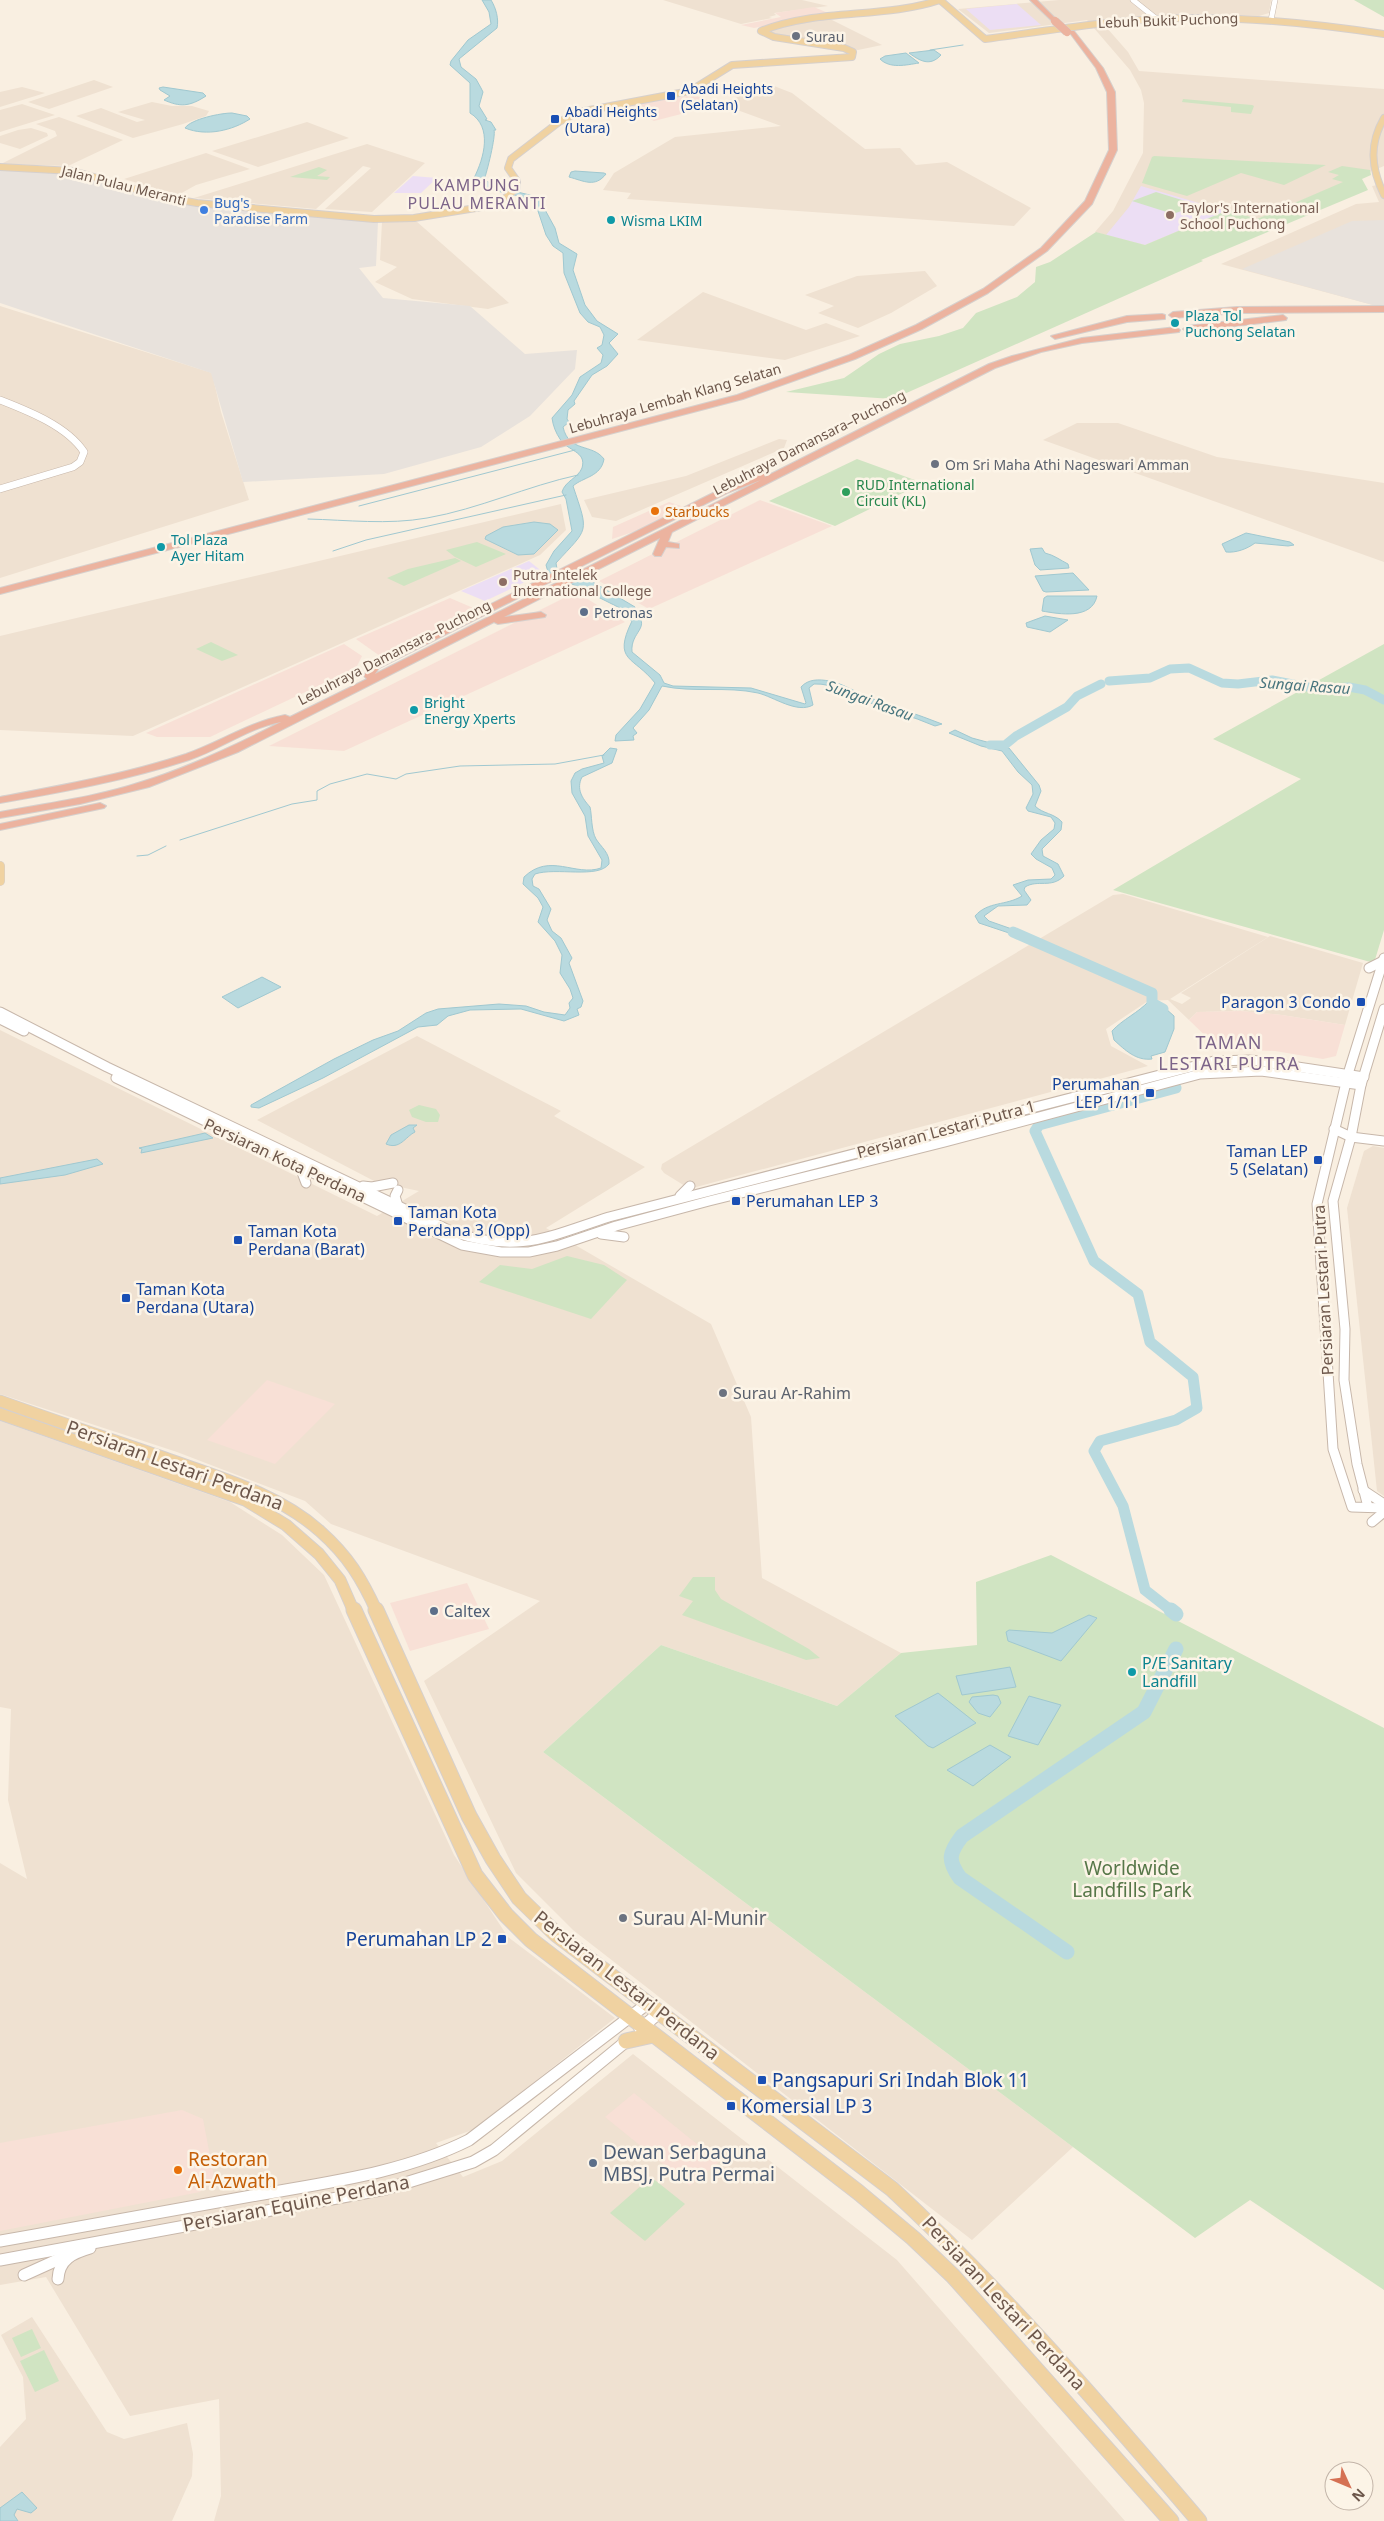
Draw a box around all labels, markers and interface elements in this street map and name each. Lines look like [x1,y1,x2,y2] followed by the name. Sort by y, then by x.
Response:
[1097,8,1239,32] street label: Lebuh Bukit Puchong
[806,27,844,46] place label: Surau
[790,30,802,42] marker: Surau
[681,79,773,114] place label: Abadi Heights (Selatan)
[665,90,677,102] marker: Abadi Heights (Selatan)
[565,102,657,137] place label: Abadi Heights (Utara)
[549,113,561,125] marker: Abadi Heights (Utara)
[58,160,188,210] street label: Jalan Pulau Meranti
[408,174,546,214] district label: KAMPUNG PULAU MERANTI
[214,193,308,228] place label: Bug's Paradise Farm
[1180,198,1319,233] place label: Taylor's International School Puchong
[198,204,210,216] marker: Bug's Paradise Farm
[1164,209,1176,221] marker: Taylor's International School Puchong
[621,211,702,230] place label: Wisma LKIM
[605,214,617,226] marker: Wisma LKIM
[1185,306,1295,341] place label: Plaza Tol Puchong Selatan
[1169,317,1181,329] marker: Plaza Tol Puchong Selatan
[567,359,783,437] street label: Lebuhraya Lembah Klang Selatan
[709,385,909,499] street label: Lebuhraya Damansara–Puchong
[945,455,1189,474] place label: Om Sri Maha Athi Nageswari Amman
[929,458,941,470] marker: Om Sri Maha Athi Nageswari Amman
[856,475,975,510] place label: RUD International Circuit (KL)
[840,486,852,498] marker: RUD International Circuit (KL)
[665,502,730,521] place label: Starbucks
[649,505,661,517] marker: Starbucks
[171,530,244,565] place label: Tol Plaza Ayer Hitam
[155,541,167,553] marker: Tol Plaza Ayer Hitam
[513,565,652,600] place label: Putra Intelek International College
[497,576,509,588] marker: Putra Intelek International College
[294,595,494,709] street label: Lebuhraya Damansara–Puchong
[594,603,653,622] place label: Petronas
[578,606,590,618] marker: Petronas
[1259,672,1351,698] water label: Sungai Rasau
[824,675,916,725] water label: Sungai Rasau
[424,693,516,728] place label: Bright Energy Xperts
[408,704,420,716] marker: Bright Energy Xperts
[1221,991,1351,1013] place label: Paragon 3 Condo
[1355,996,1367,1008] marker: Paragon 3 Condo
[1158,1030,1300,1075] district label: TAMAN LESTARI PUTRA
[1052,1073,1140,1113] place label: Perumahan LEP 1/11
[1144,1087,1156,1099] marker: Perumahan LEP 1/11
[854,1095,1038,1163] street label: Persiaran Lestari Putra 1
[200,1113,370,1207] street label: Persiaran Kota Perdana
[1226,1140,1308,1180] place label: Taman LEP 5 (Selatan)
[1312,1154,1324,1166] marker: Taman LEP 5 (Selatan)
[746,1190,878,1212] place label: Perumahan LEP 3
[730,1195,742,1207] marker: Perumahan LEP 3
[408,1201,530,1241] place label: Taman Kota Perdana 3 (Opp)
[1308,1204,1338,1376] street label: Persiaran Lestari Putra
[392,1215,404,1227] marker: Taman Kota Perdana 3 (Opp)
[248,1220,365,1260] place label: Taman Kota Perdana (Barat)
[232,1234,244,1246] marker: Taman Kota Perdana (Barat)
[136,1278,254,1318] place label: Taman Kota Perdana (Utara)
[120,1292,132,1304] marker: Taman Kota Perdana (Utara)
[733,1382,851,1404] place label: Surau Ar-Rahim
[717,1387,729,1399] marker: Surau Ar-Rahim
[63,1414,287,1516] street label: Persiaran Lestari Perdana
[444,1600,491,1622] place label: Caltex
[428,1605,440,1617] marker: Caltex
[1142,1652,1233,1692] place label: P/E Sanitary Landfill
[1126,1666,1138,1678] marker: P/E Sanitary Landfill
[1072,1855,1192,1903] park label: Worldwide Landfills Park
[529,1904,725,2066] street label: Persiaran Lestari Perdana
[633,1905,767,1931] place label: Surau Al-Munir
[617,1912,629,1924] marker: Surau Al-Munir
[345,1926,492,1952] place label: Perumahan LP 2
[496,1933,508,1945] marker: Perumahan LP 2
[772,2067,1029,2093] place label: Pangsapuri Sri Indah Blok 11
[756,2074,768,2086] marker: Pangsapuri Sri Indah Blok 11
[741,2093,872,2119] place label: Komersial LP 3
[725,2100,737,2112] marker: Komersial LP 3
[603,2139,775,2187] place label: Dewan Serbaguna MBSJ, Putra Permai
[188,2146,276,2194] place label: Restoran Al-Azwath
[587,2157,599,2169] marker: Dewan Serbaguna MBSJ, Putra Permai
[172,2164,184,2176] marker: Restoran Al-Azwath
[181,2168,411,2238] street label: Persiaran Equine Perdana
[916,2210,1092,2396] street label: Persiaran Lestari Perdana
[1324,2461,1374,2511] north arrow
[1348,2485,1370,2506] text: N

